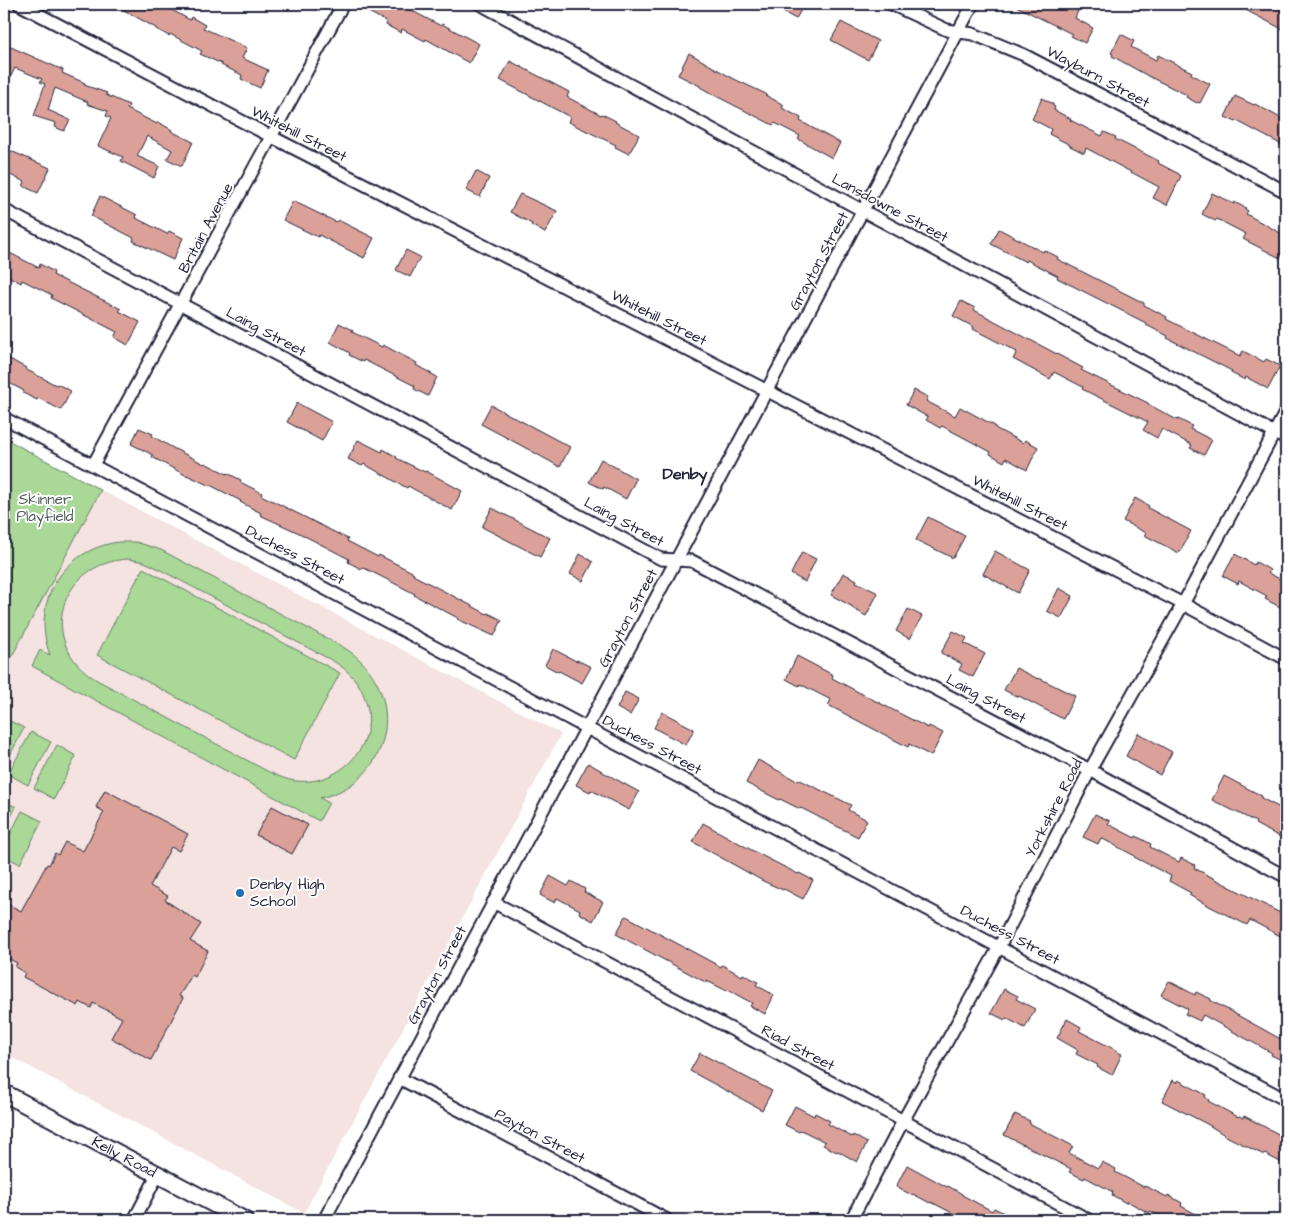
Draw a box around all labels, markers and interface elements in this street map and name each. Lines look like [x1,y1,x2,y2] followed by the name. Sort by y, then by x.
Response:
[1042,41,1153,114] street label: Wayburn Street
[248,101,350,167] street label: Whitehill Street
[828,168,952,248] street label: Lansdowne Street
[173,179,239,277] street label: Britain Avenue
[784,208,855,314] street label: Grayton Street
[608,285,710,351] street label: Whitehill Street
[222,302,310,363] street label: Laing Street
[663,463,708,486] district label: Denby
[969,470,1071,536] street label: Whitehill Street
[16,489,74,528] park label: Skinner Playfield
[580,492,668,553] street label: Laing Street
[242,520,348,590] street label: Duchess Street
[593,565,664,671] street label: Grayton Street
[942,669,1030,730] street label: Laing Street
[599,710,705,780] street label: Duchess Street
[1020,755,1088,861] street label: Yorkshire Road
[250,874,325,912] place label: Denby High School
[234,887,246,899] marker: Denby High School
[957,900,1063,970] street label: Duchess Street
[402,922,473,1028] street label: Grayton Street
[757,1020,839,1076] street label: Riad Street
[491,1103,589,1170] street label: Payton Street
[88,1131,161,1183] street label: Kelly Road

